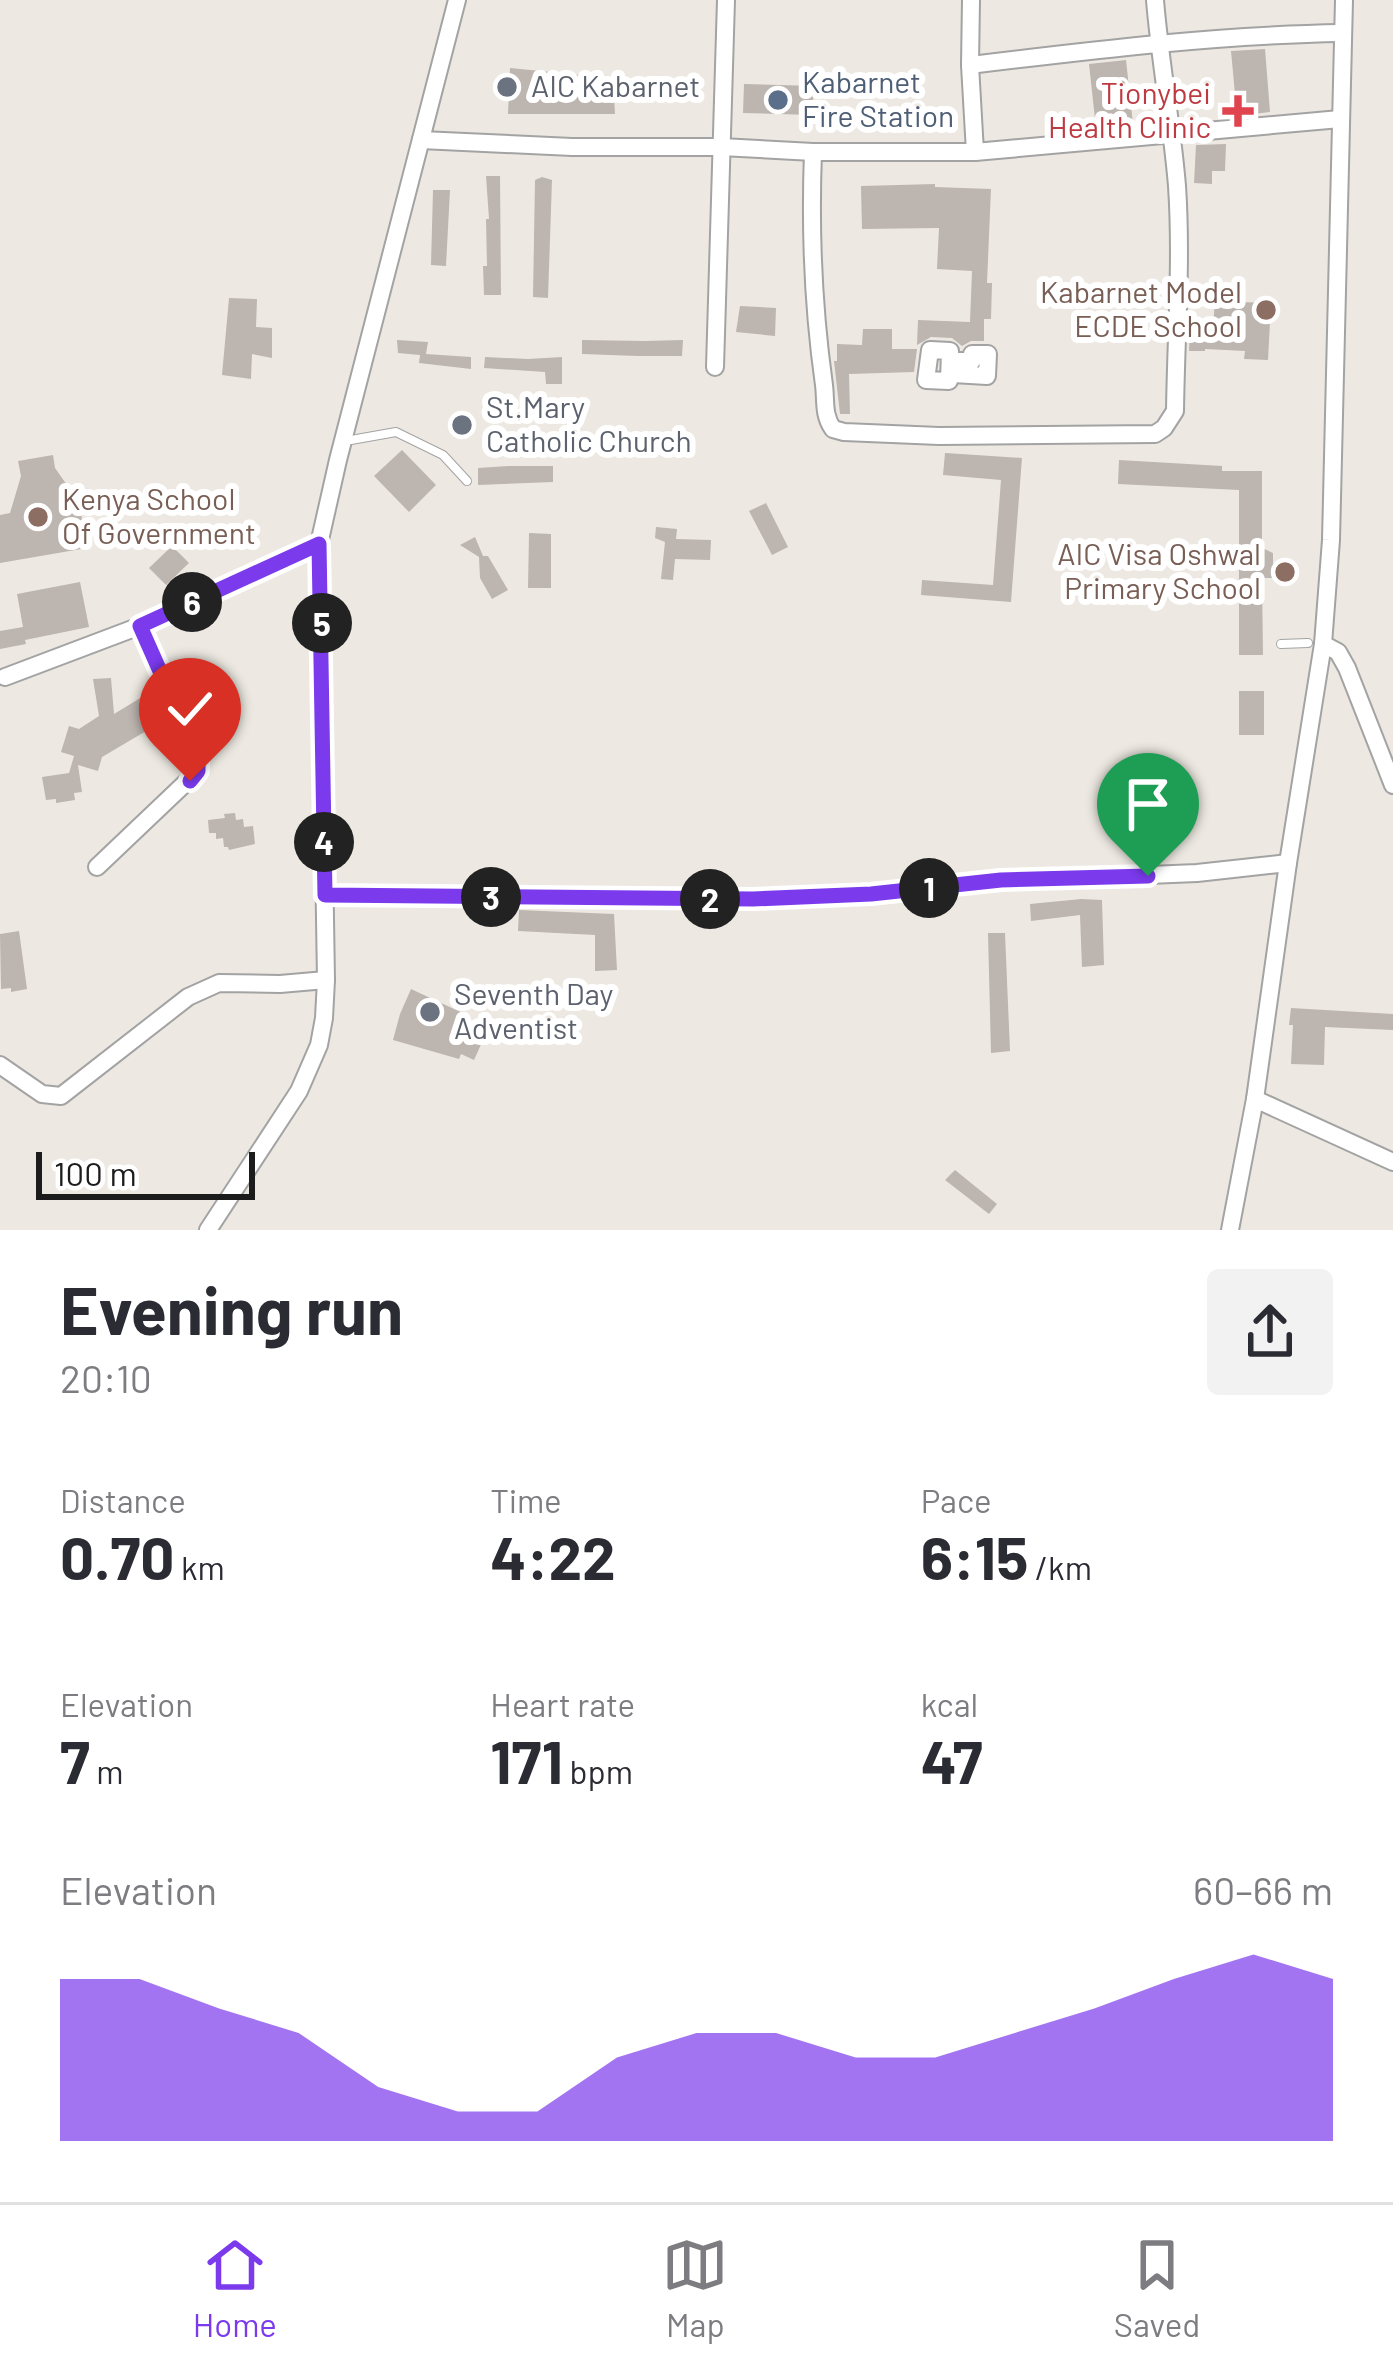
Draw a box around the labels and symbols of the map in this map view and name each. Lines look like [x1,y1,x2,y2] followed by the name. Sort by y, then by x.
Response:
[802,63,954,133] place label: Kabarnet Fire Station
[531,67,700,103] place label: AIC Kabarnet
[494,74,520,100] marker: AIC Kabarnet
[1048,74,1211,144] place label: Tionybei Health Clinic
[765,87,791,113] marker: Kabarnet Fire Station
[1222,95,1254,127] marker: Tionybei Health Clinic
[1040,273,1242,343] place label: Kabarnet Model ECDE School
[1253,297,1279,323] marker: Kabarnet Model ECDE School
[486,388,692,458] place label: St.Mary Catholic Church
[449,412,475,438] marker: St.Mary Catholic Church
[62,480,256,550] place label: Kenya School Of Government
[25,504,51,530] marker: Kenya School Of Government
[1057,535,1261,605] place label: AIC Visa Oshwal Primary School
[1272,559,1298,585] marker: AIC Visa Oshwal Primary School
[162,572,222,632] pin: 6
[292,593,352,653] pin: 5
[139,658,241,781] pin
[1097,753,1199,876] pin
[294,812,354,872] pin: 4
[899,858,959,918] pin: 1
[461,867,521,927] pin: 3
[680,869,740,929] pin: 2
[454,975,614,1045] place label: Seventh Day Adventist
[417,999,443,1025] marker: Seventh Day Adventist
[36,1146,255,1199] scale bar

